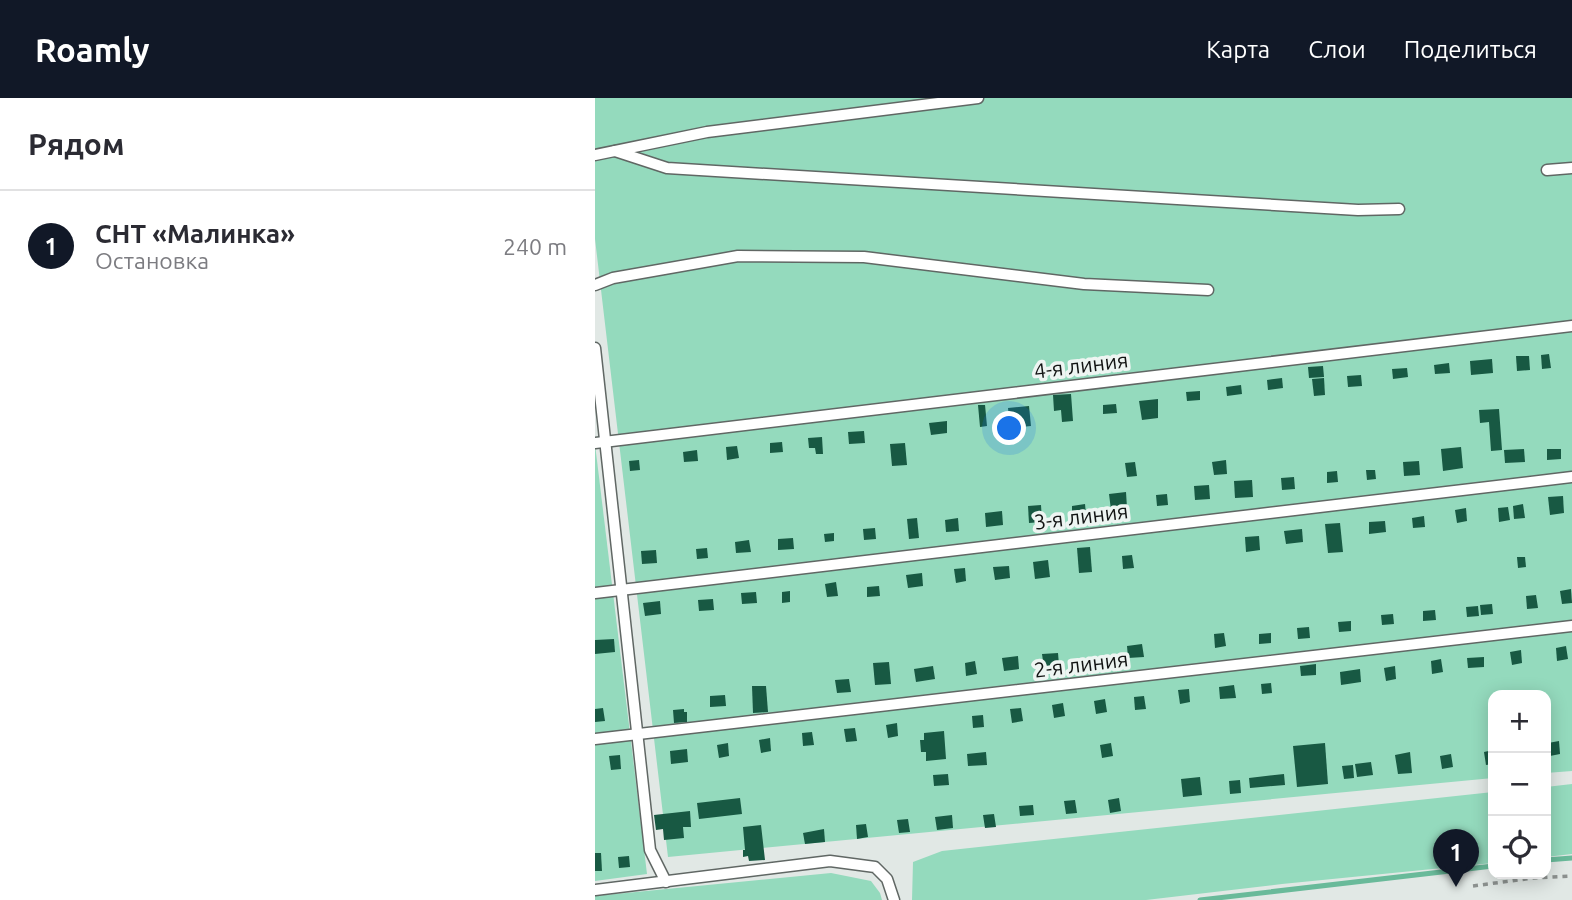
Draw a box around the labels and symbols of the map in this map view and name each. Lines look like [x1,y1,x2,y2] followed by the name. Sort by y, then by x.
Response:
[1033,347,1129,383] street label: 4-я линия
[992,411,1026,445] your location
[1033,498,1129,534] street label: 3-я линия
[1033,646,1129,682] street label: 2-я линия
[1433,829,1479,887] pin: 1

